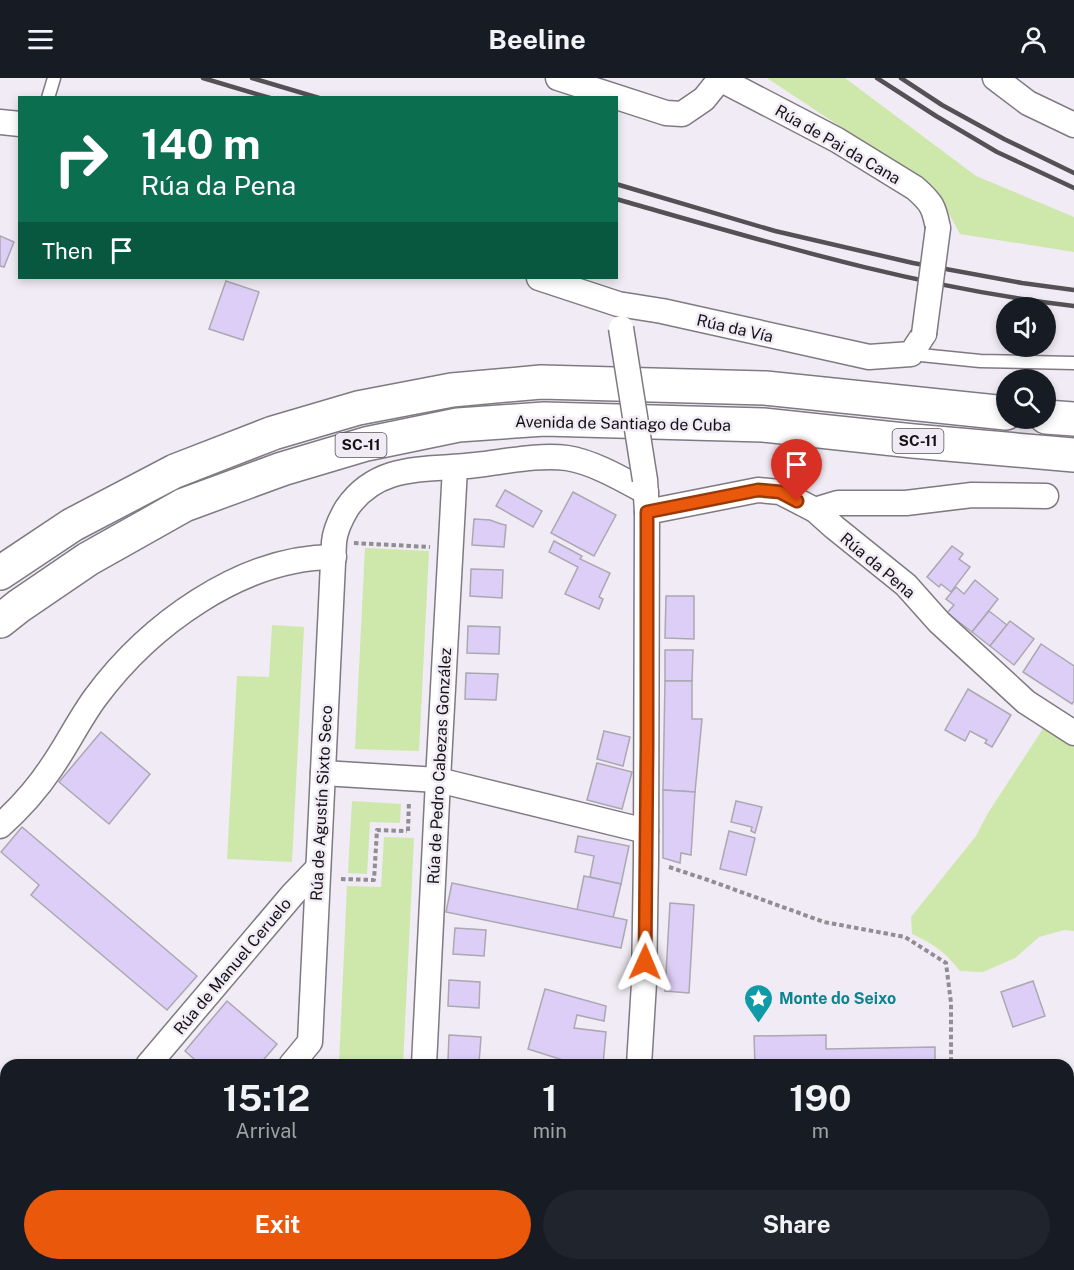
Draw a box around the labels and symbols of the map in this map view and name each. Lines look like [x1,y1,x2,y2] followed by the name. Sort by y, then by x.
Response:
[772,101,904,188] street label: Rúa de Pai da Cana
[695,310,775,346] street label: Rúa da Vía
[515,412,731,435] street label: Avenida de Santiago de Cuba
[892,429,944,453] road number: SC-11
[336,433,386,457] road number: SC-11
[771,439,822,501] pin
[836,529,919,602] street label: Rúa da Pena
[424,647,455,885] street label: Rúa de Pedro Cabezas González
[307,705,336,901] street label: Rúa de Agustín Sixto Seco
[170,894,295,1038] street label: Rúa de Manuel Ceruelo
[613,930,677,994] position arrow
[742,982,774,1024] place icon: Monte do Seixo
[779,989,896,1008] place label: Monte do Seixo

